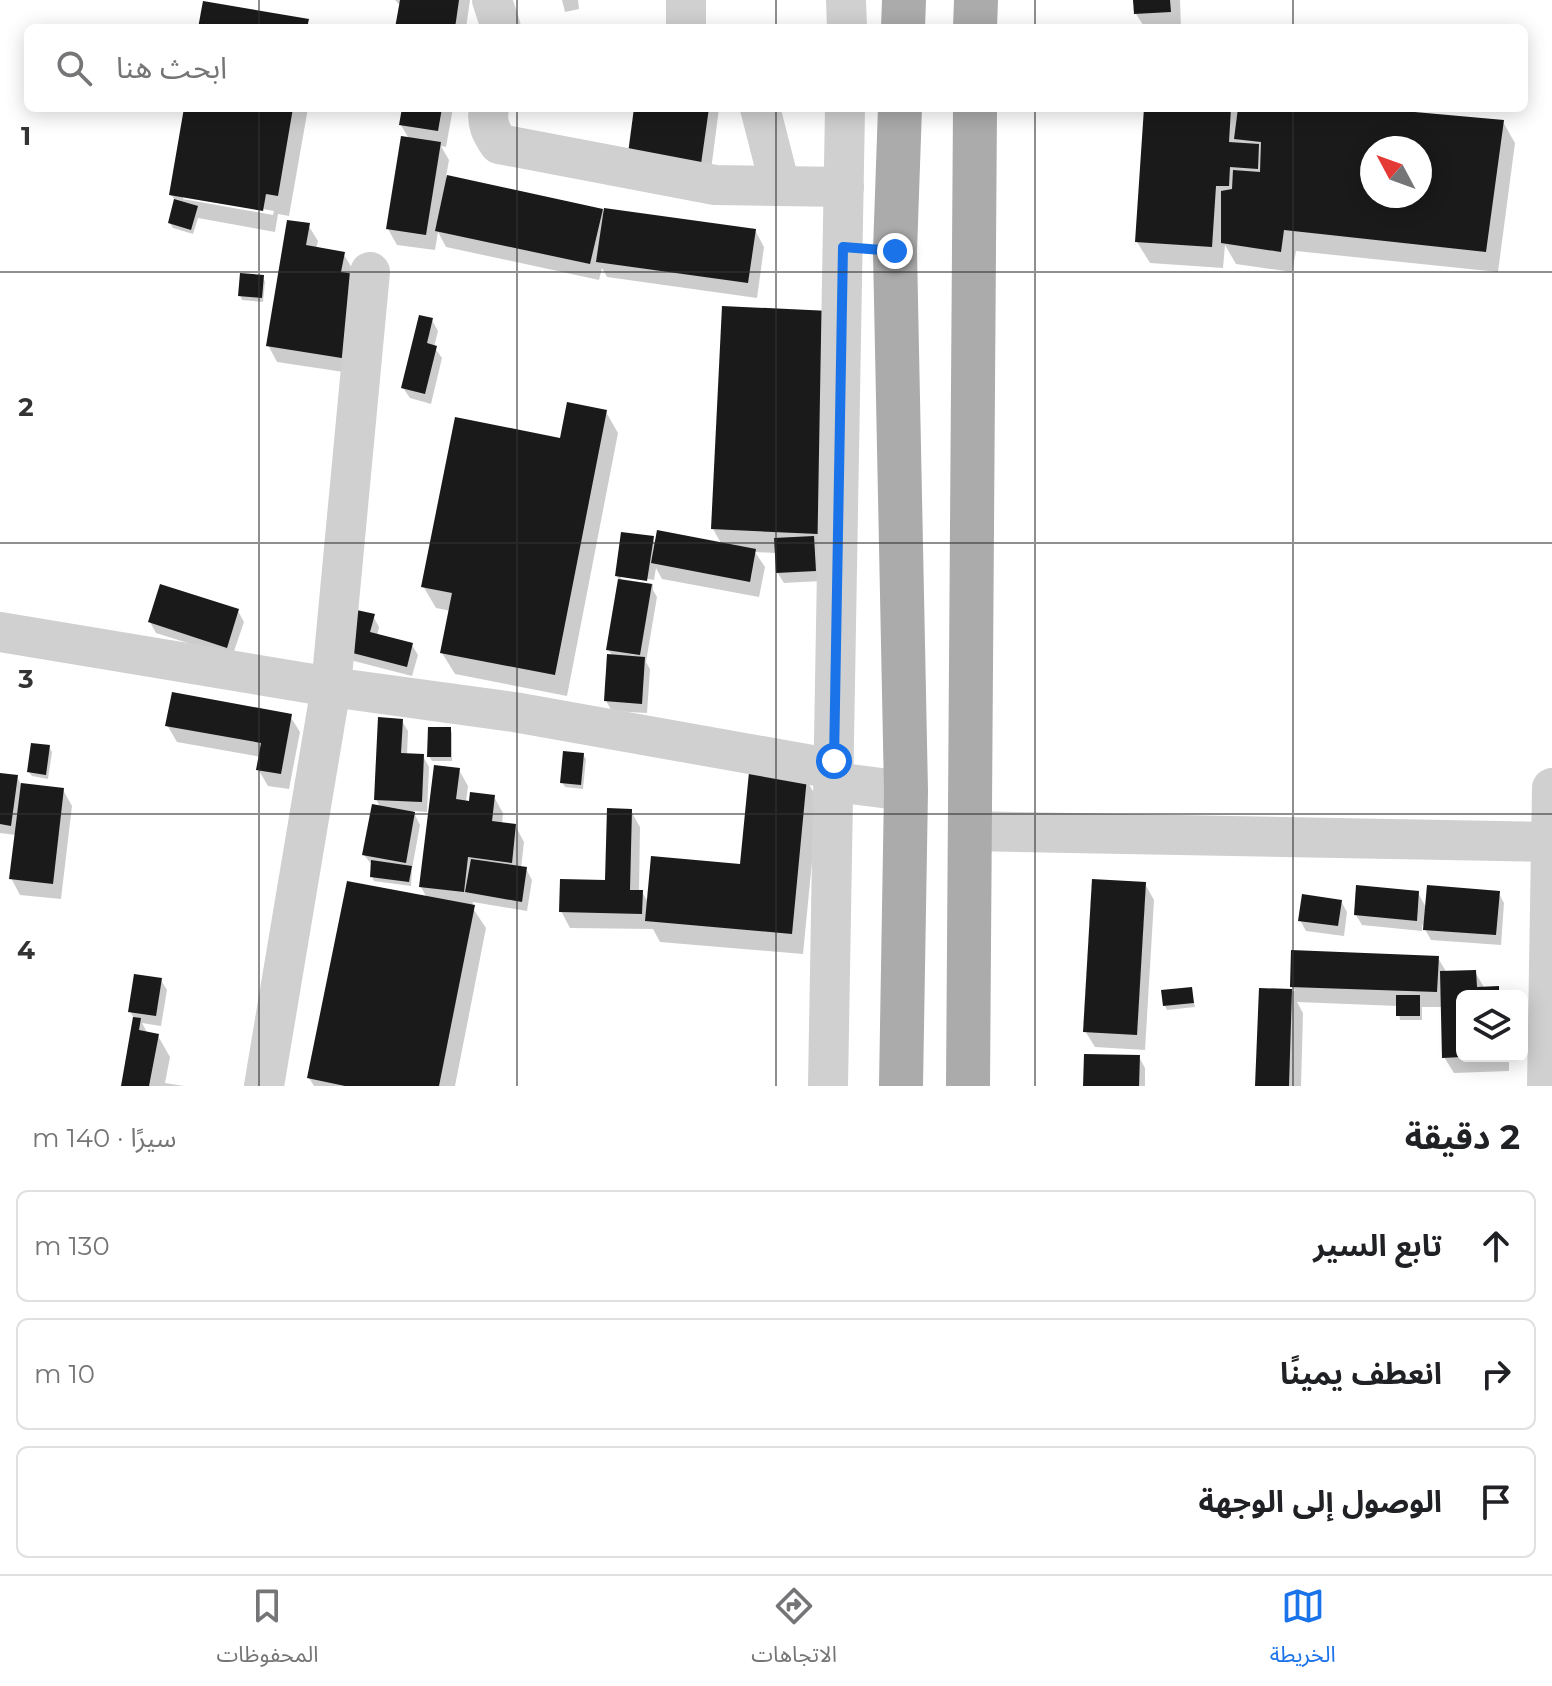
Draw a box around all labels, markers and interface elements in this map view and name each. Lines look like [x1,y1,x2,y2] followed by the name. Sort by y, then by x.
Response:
[24,24,1528,112] search box
[52,46,96,90] icon: search
[116,49,227,86] text: ابحث هنا
[21,120,31,152] text: 1
[1360,136,1432,208] north arrow
[877,233,913,269] route end
[18,391,34,423] text: 2
[17,663,34,695] text: 3
[816,743,852,779] route start
[17,934,35,966] text: 4
[1456,990,1528,1062] map controls
[1456,990,1528,1062] button: layers
[1405,1116,1520,1158] text: 2 دقيقة
[32,1122,176,1154] text: سيرًا · 140 m
[1474,1224,1518,1268] icon: ahead
[1313,1227,1442,1264] text: تابع السير
[34,1230,110,1262] text: 130 m
[1474,1352,1518,1396] icon: right
[1280,1355,1442,1392] text: انعطف يمينًا
[34,1358,95,1390] text: 10 m
[1474,1480,1518,1524] icon: arrive
[1198,1483,1442,1520] text: الوصول إلى الوجهة
[216,1584,318,1678] tab: المحفوظات
[751,1584,837,1678] tab: الاتجاهات
[1270,1584,1336,1678] tab: الخريطة

